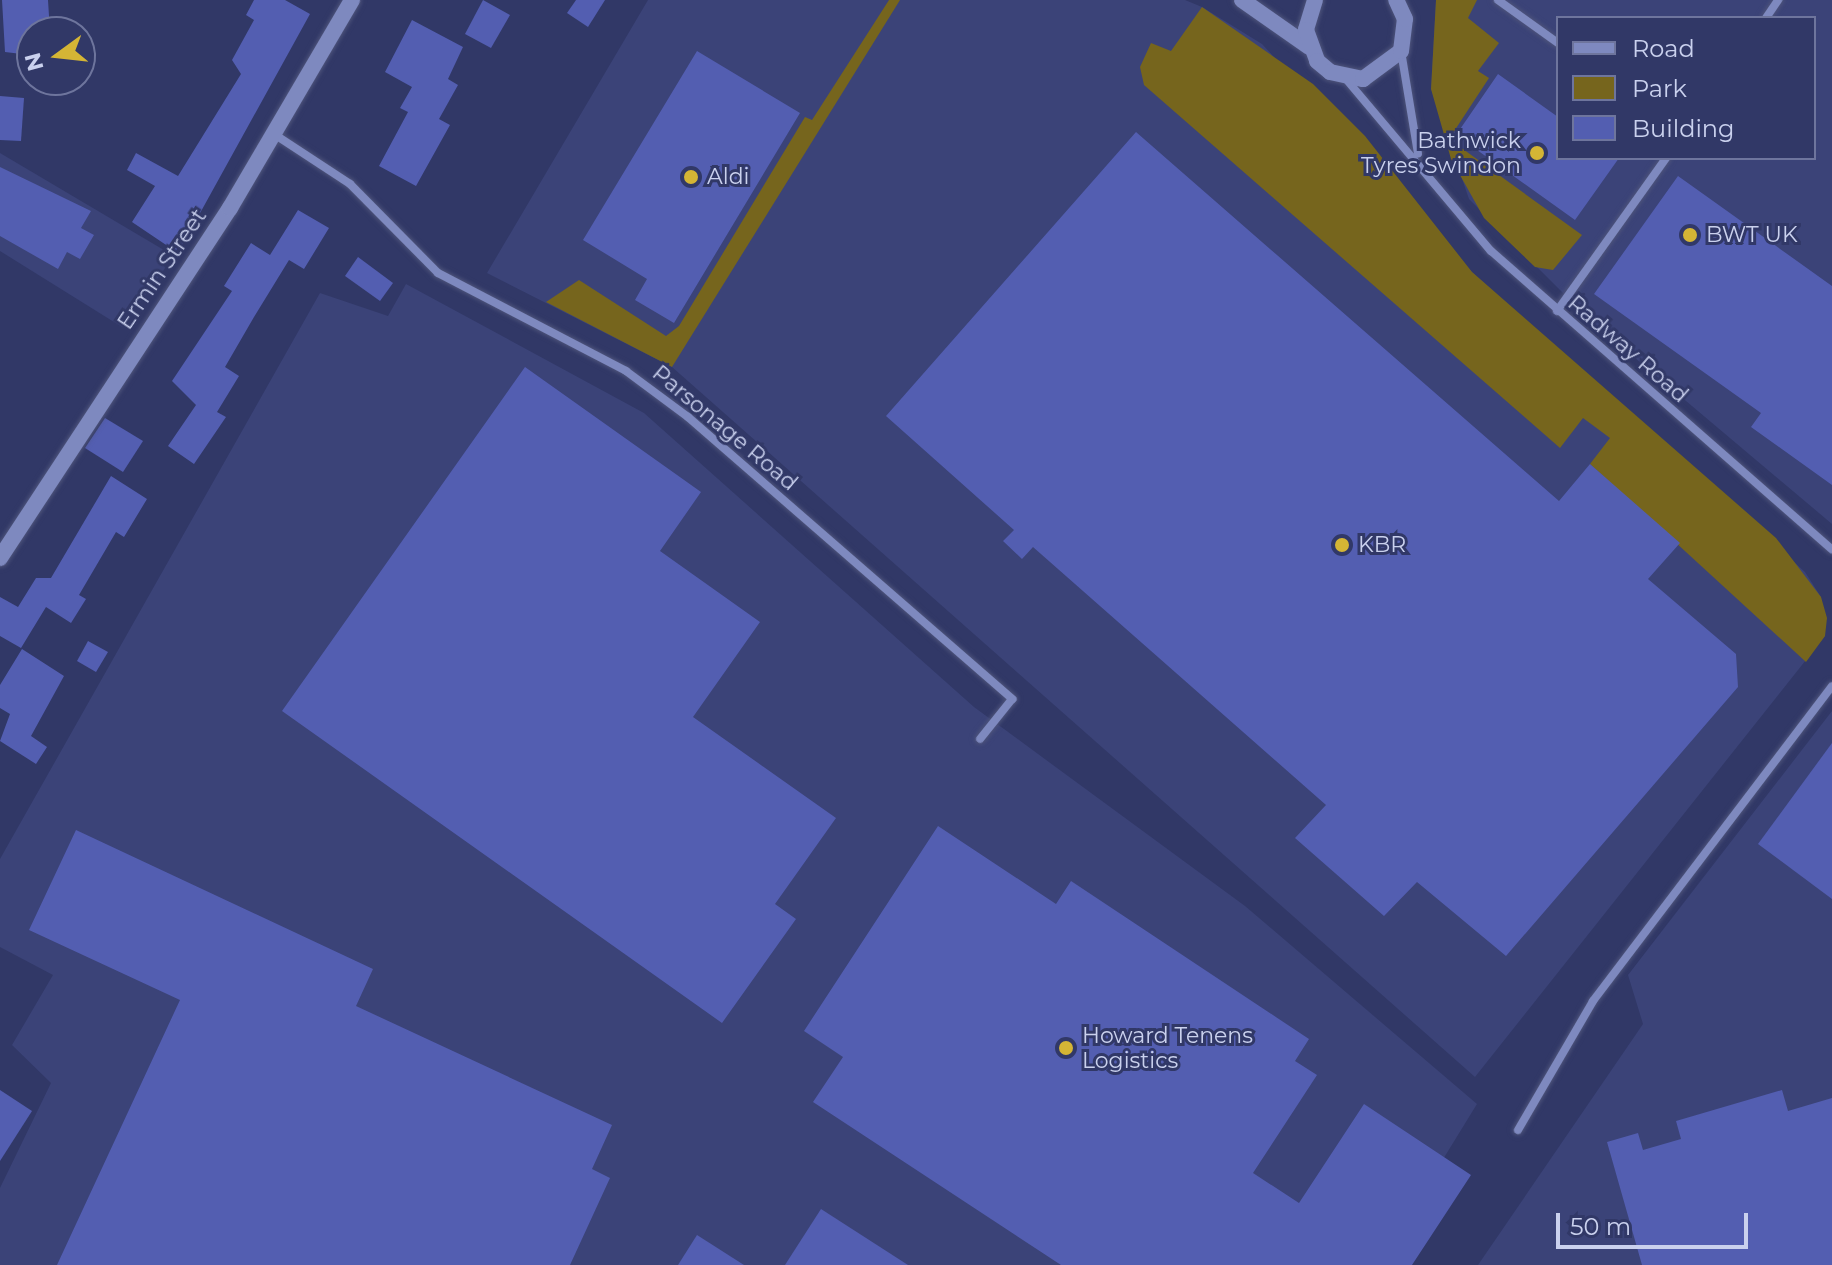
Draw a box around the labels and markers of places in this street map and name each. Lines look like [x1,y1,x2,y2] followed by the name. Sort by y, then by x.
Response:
[1361,127,1521,178] place label: Bathwick Tyres Swindon
[1528,144,1546,162] marker: Bathwick Tyres Swindon
[707,164,750,190] place label: Aldi
[682,168,700,186] marker: Aldi
[1706,222,1798,248] place label: BWT UK
[1681,226,1699,244] marker: BWT UK
[1358,532,1406,558] place label: KBR
[1333,536,1351,554] marker: KBR
[1082,1022,1253,1074] place label: Howard Tenens Logistics
[1057,1039,1075,1057] marker: Howard Tenens Logistics

